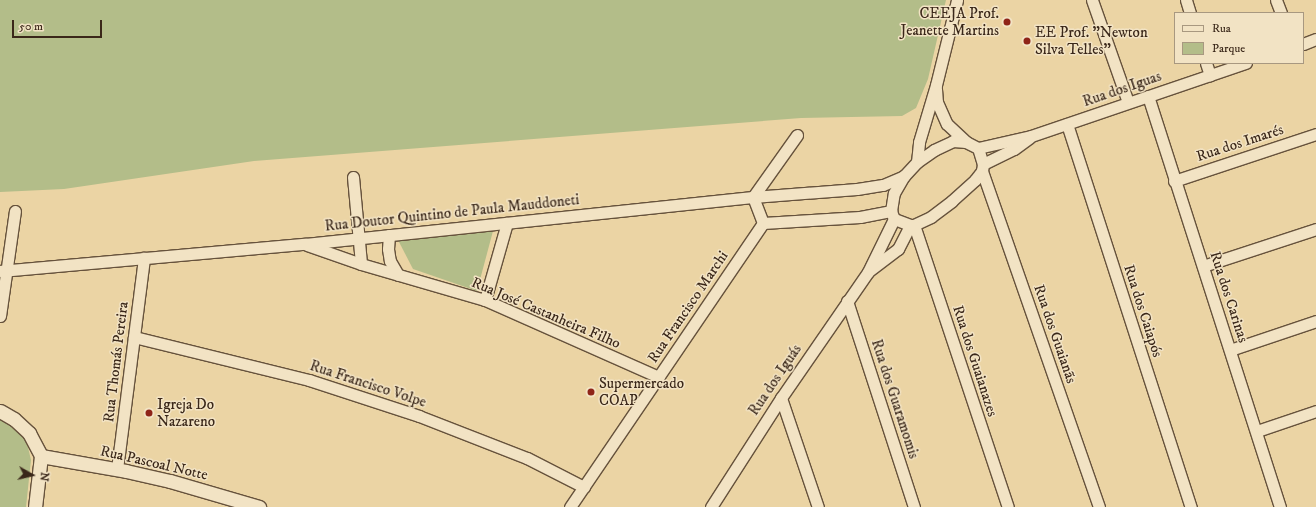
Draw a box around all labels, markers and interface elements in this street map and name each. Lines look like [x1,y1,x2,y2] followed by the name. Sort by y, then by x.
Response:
[900,4,999,39] place label: CEEJA Prof. Jeanette Martins
[14,12,104,38] scale bar
[1174,12,1304,64] legend
[1002,17,1012,27] marker: CEEJA Prof. Jeanette Martins
[19,19,43,34] text: 50 m
[1212,21,1231,36] text: Rua
[1035,23,1148,58] place label: EE Prof. "Newton Silva Telles"
[1022,36,1032,46] marker: EE Prof. "Newton Silva Telles"
[1212,41,1245,56] text: Parque
[1080,67,1164,111] street label: Rua dos Iguas
[1194,120,1286,166] street label: Rua dos Imarés
[324,191,580,235] street label: Rua Doutor Quintino de Paula Mauddoneti
[644,248,732,366] street label: Rua Francisco Marchi
[1206,249,1252,345] street label: Rua dos Carinas
[1120,262,1166,360] street label: Rua dos Caiapós
[469,273,623,353] street label: Rua José Castanheira Filho
[1030,282,1080,386] street label: Rua dos Guaianãs
[100,301,132,423] street label: Rua Thomás Pereira
[949,303,1001,419] street label: Rua dos Guaianazes
[867,337,923,461] street label: Rua dos Guaramomis
[745,341,805,419] street label: Rua dos Iguás
[307,357,429,411] street label: Rua Francisco Volpe
[599,374,684,409] place label: Supermercado COAP
[586,387,596,397] marker: Supermercado COAP
[157,395,215,430] place label: Igreja Do Nazareno
[144,408,154,418] marker: Igreja Do Nazareno
[98,442,210,484] street label: Rua Pascoal Notte
[12,455,52,495] north arrow
[36,471,51,482] text: N

